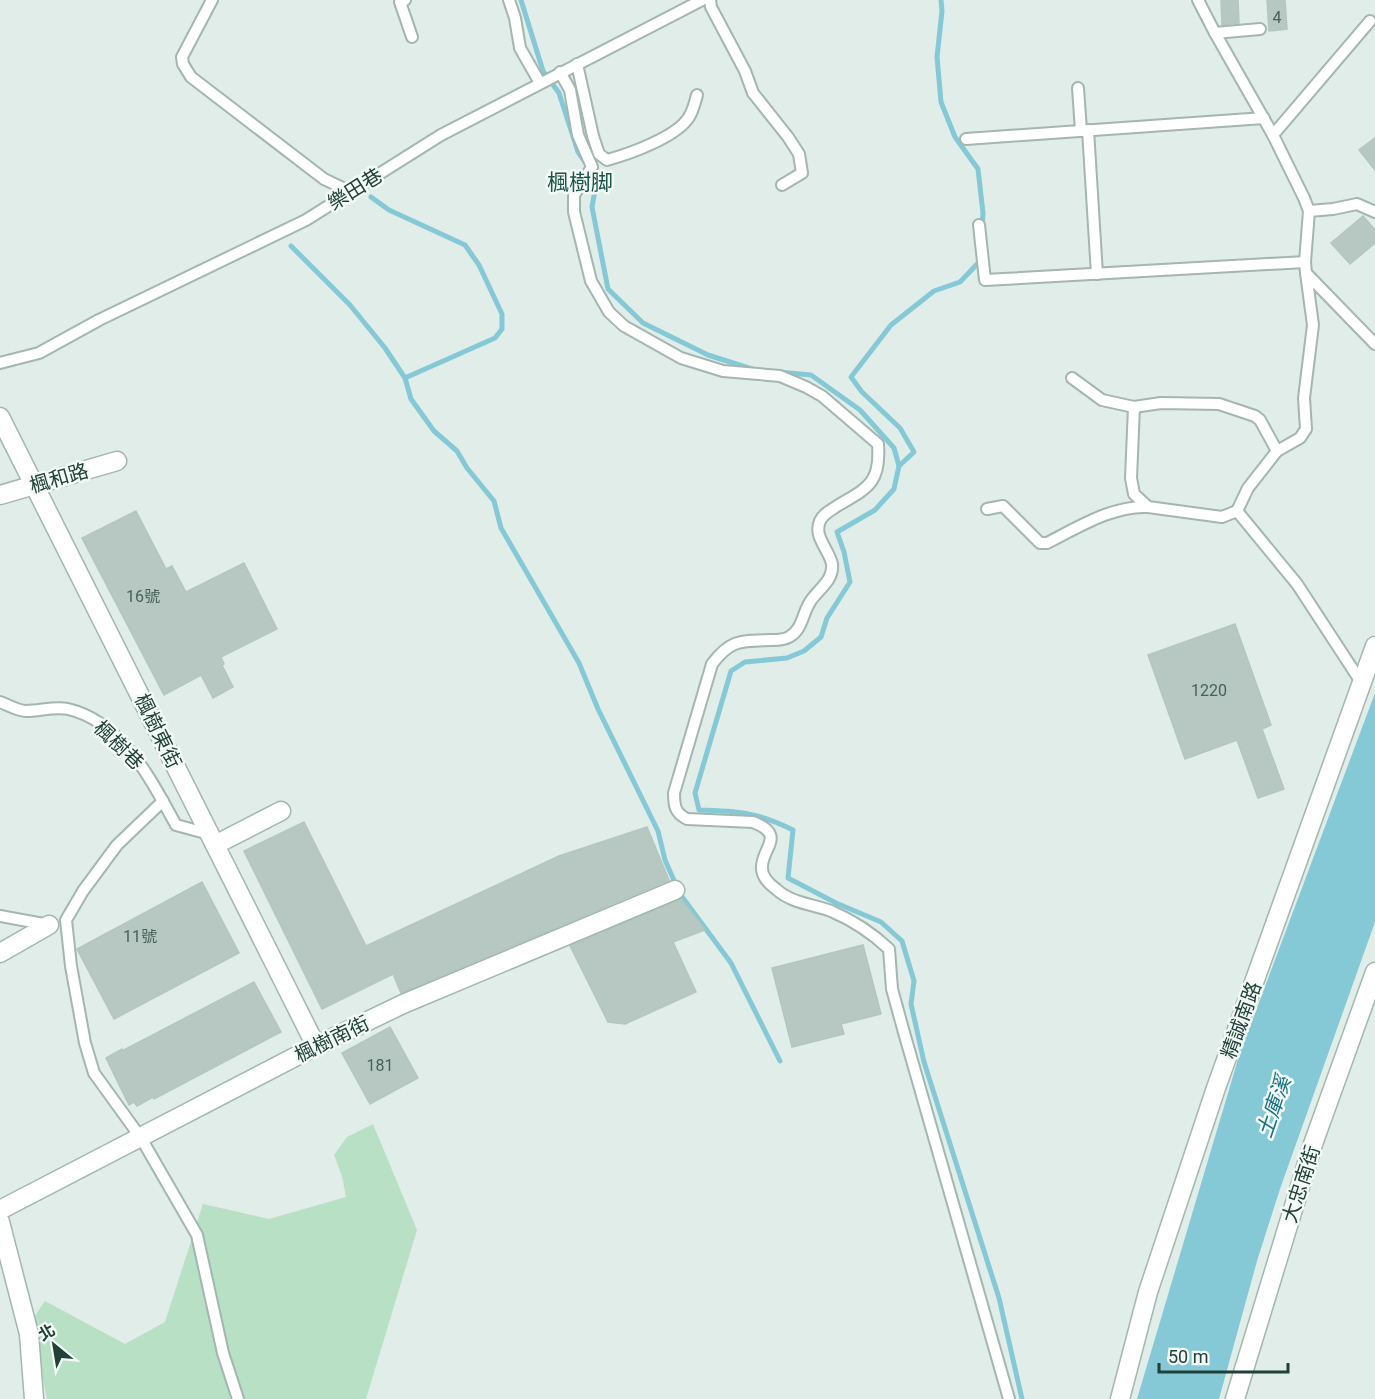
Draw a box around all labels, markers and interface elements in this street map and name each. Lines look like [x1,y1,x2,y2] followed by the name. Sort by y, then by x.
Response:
[1273,8,1282,27] house number: 4
[323,163,387,215] street label: 樂田巷
[547,170,613,195] district label: 楓樹脚
[27,458,91,498] street label: 楓和路
[126,587,160,606] house number: 16號
[1191,681,1227,700] house number: 1220
[130,690,186,772] street label: 楓樹東街
[89,716,149,774] street label: 楓樹巷
[123,927,157,946] house number: 11號
[1216,978,1266,1062] street label: 精誠南路
[291,1011,373,1067] street label: 楓樹南街
[367,1056,393,1075] house number: 181
[1252,1070,1297,1141] water label: 土庫溪
[1277,1142,1325,1226] street label: 大忠南街
[24,1315,84,1375] north arrow
[35,1320,58,1345] text: 北
[1159,1336,1288,1374] scale bar
[1168,1346,1208,1367] text: 50 m

